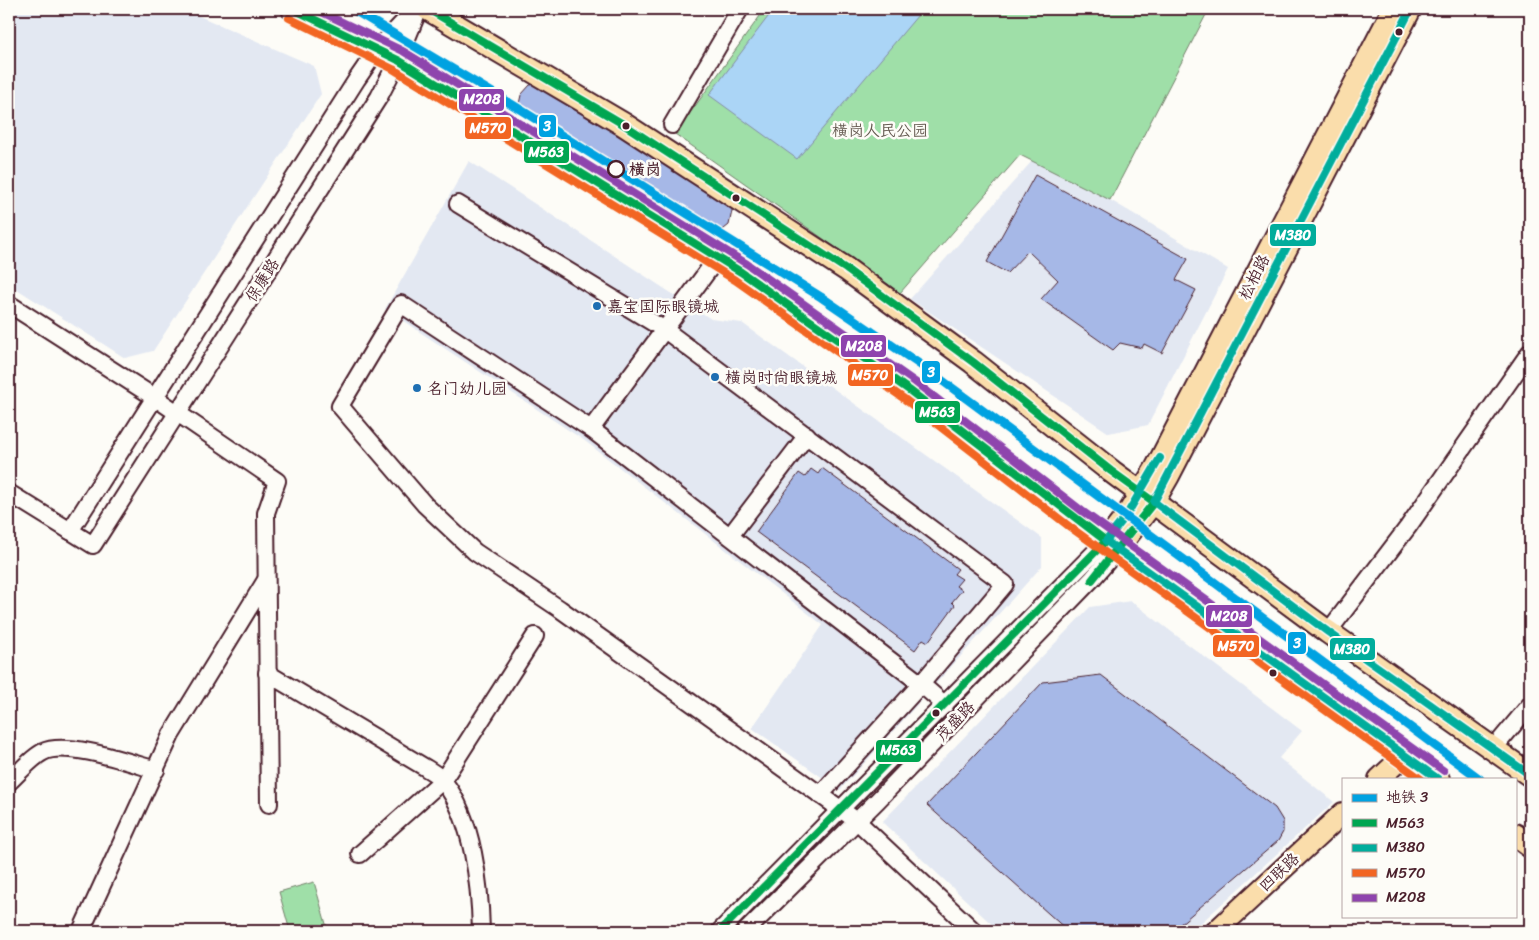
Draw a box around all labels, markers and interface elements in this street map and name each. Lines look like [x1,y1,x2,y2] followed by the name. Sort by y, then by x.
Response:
[1394,27,1404,37] unlabelled marker
[463,87,501,112] text: M208
[458,88,505,112] line badge: M208
[538,114,557,138] line badge: 3
[542,114,551,139] text: 3
[464,116,512,140] line badge: M570
[469,116,507,141] text: M570
[832,116,928,145] park label: 横岗人民公园
[621,121,631,131] unlabelled marker
[523,140,570,164] line badge: M563
[527,140,564,165] text: M563
[629,155,661,184] place label: 横岗
[607,160,625,178] marker: 横岗
[731,193,741,203] unlabelled marker
[1269,223,1317,247] line badge: M380
[1274,223,1311,248] text: M380
[1230,249,1278,305] street label: 松柏路
[237,252,287,308] street label: 保康路
[607,292,719,321] place label: 嘉宝国际眼镜城
[591,300,603,312] marker: 嘉宝国际眼镜城
[840,334,887,358] line badge: M208
[845,334,883,359] text: M208
[921,360,941,384] line badge: 3
[926,360,935,385] text: 3
[725,363,837,392] place label: 横岗时尚眼镜城
[847,363,894,387] line badge: M570
[851,363,889,388] text: M570
[709,371,721,383] marker: 横岗时尚眼镜城
[427,374,507,403] place label: 名门幼儿园
[411,382,423,394] marker: 名门幼儿园
[914,400,961,424] line badge: M563
[918,400,955,425] text: M563
[1205,604,1253,628] line badge: M208
[1210,604,1248,629] text: M208
[1287,631,1307,655] line badge: 3
[1292,631,1301,656] text: 3
[1212,634,1260,658] line badge: M570
[1217,634,1255,659] text: M570
[1329,637,1376,661] line badge: M380
[1333,637,1370,662] text: M380
[1268,668,1278,678] unlabelled marker
[928,694,982,748] street label: 茂盛路
[931,708,941,718] unlabelled marker
[879,738,916,763] text: M563
[875,739,922,763] line badge: M563
[1342,778,1516,918] legend
[1386,784,1428,810] text: 地铁 3
[1386,810,1424,836] text: M563
[1386,834,1425,860] text: M380
[1252,845,1306,899] street label: 四联路
[1386,860,1425,886] text: M570
[1386,884,1425,910] text: M208

